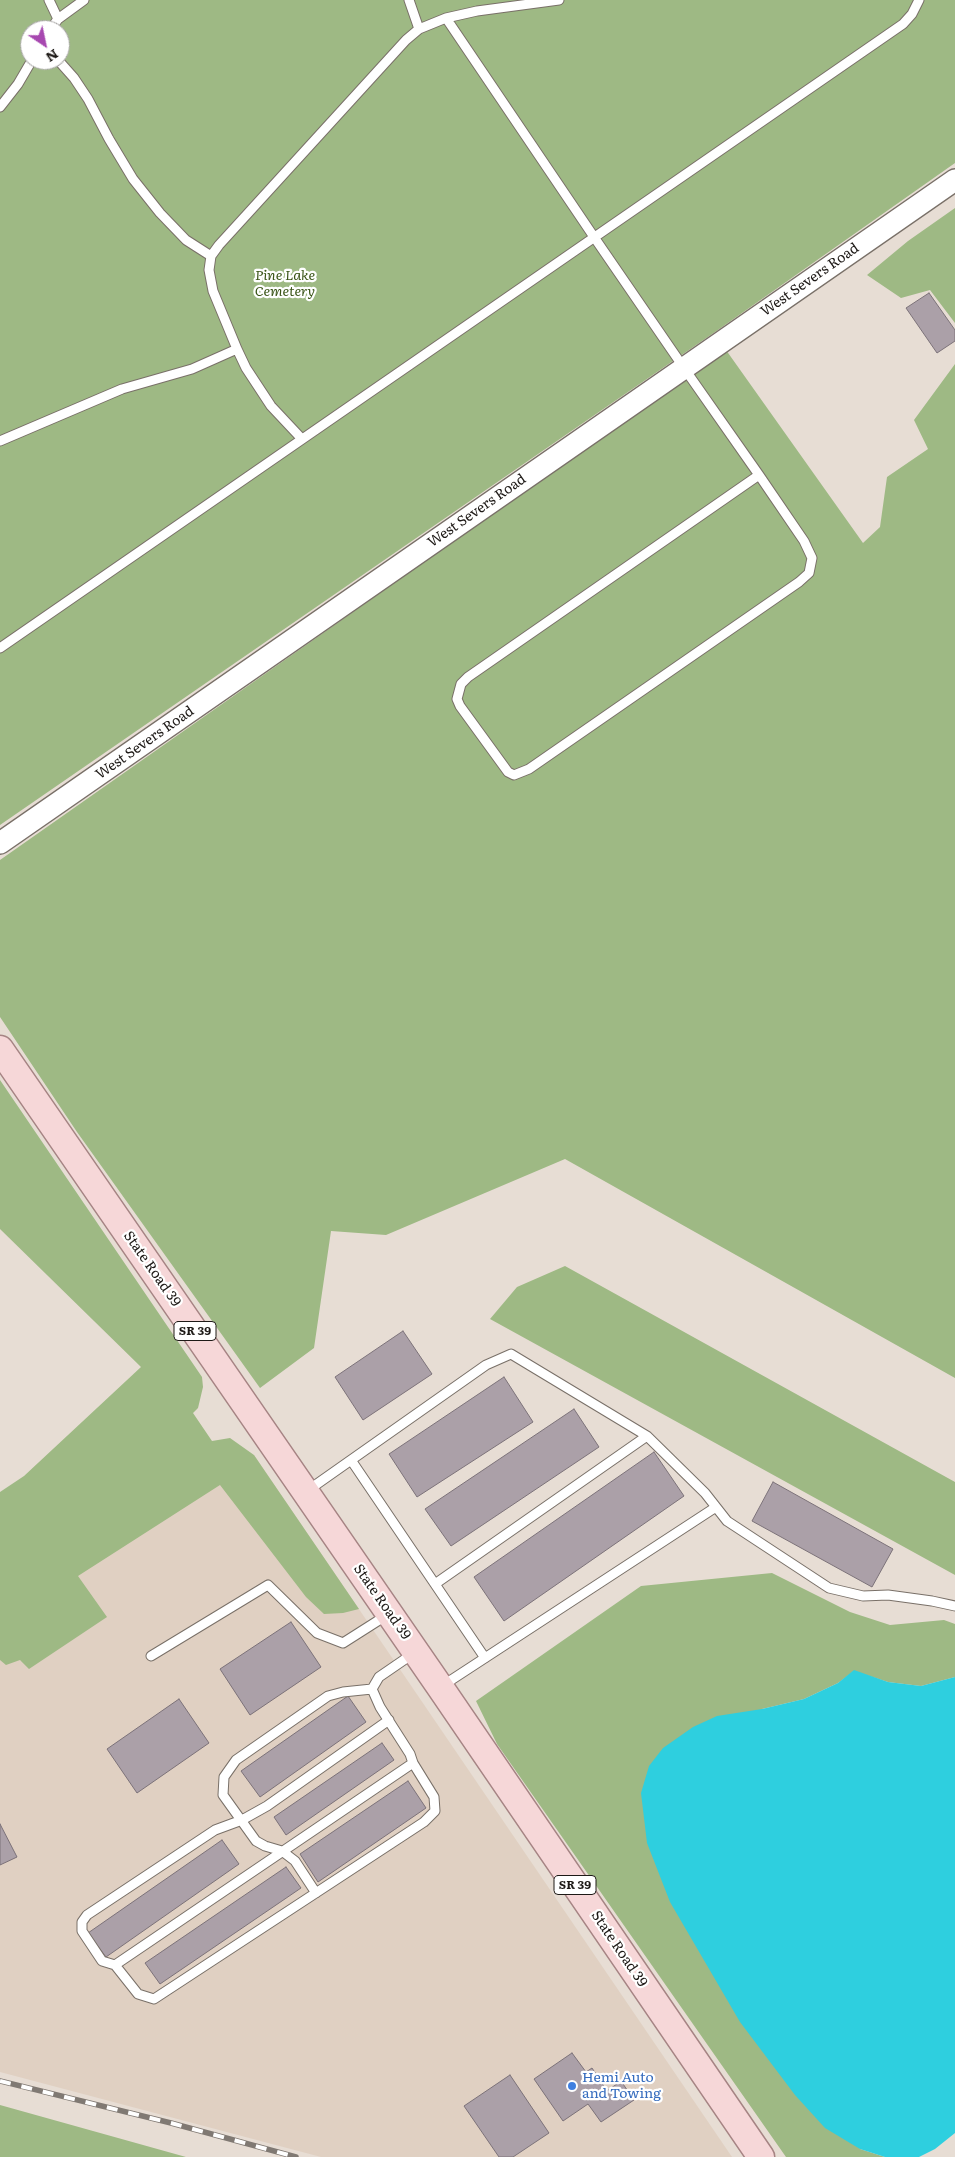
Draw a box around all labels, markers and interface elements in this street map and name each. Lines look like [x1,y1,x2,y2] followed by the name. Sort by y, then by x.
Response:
[20,20,70,70] north arrow
[42,45,63,68] text: N
[758,240,862,320] street label: West Severs Road
[255,268,315,300] park label: Pine Lake Cemetery
[425,471,529,551] street label: West Severs Road
[93,703,197,783] street label: West Severs Road
[120,1228,184,1310] street label: State Road 39
[174,1322,216,1340] road number: SR 39
[350,1561,414,1643] street label: State Road 39
[554,1876,596,1894] road number: SR 39
[587,1908,651,1990] street label: State Road 39
[582,2070,661,2102] place label: Hemi Auto and Towing
[566,2080,578,2092] marker: Hemi Auto and Towing

